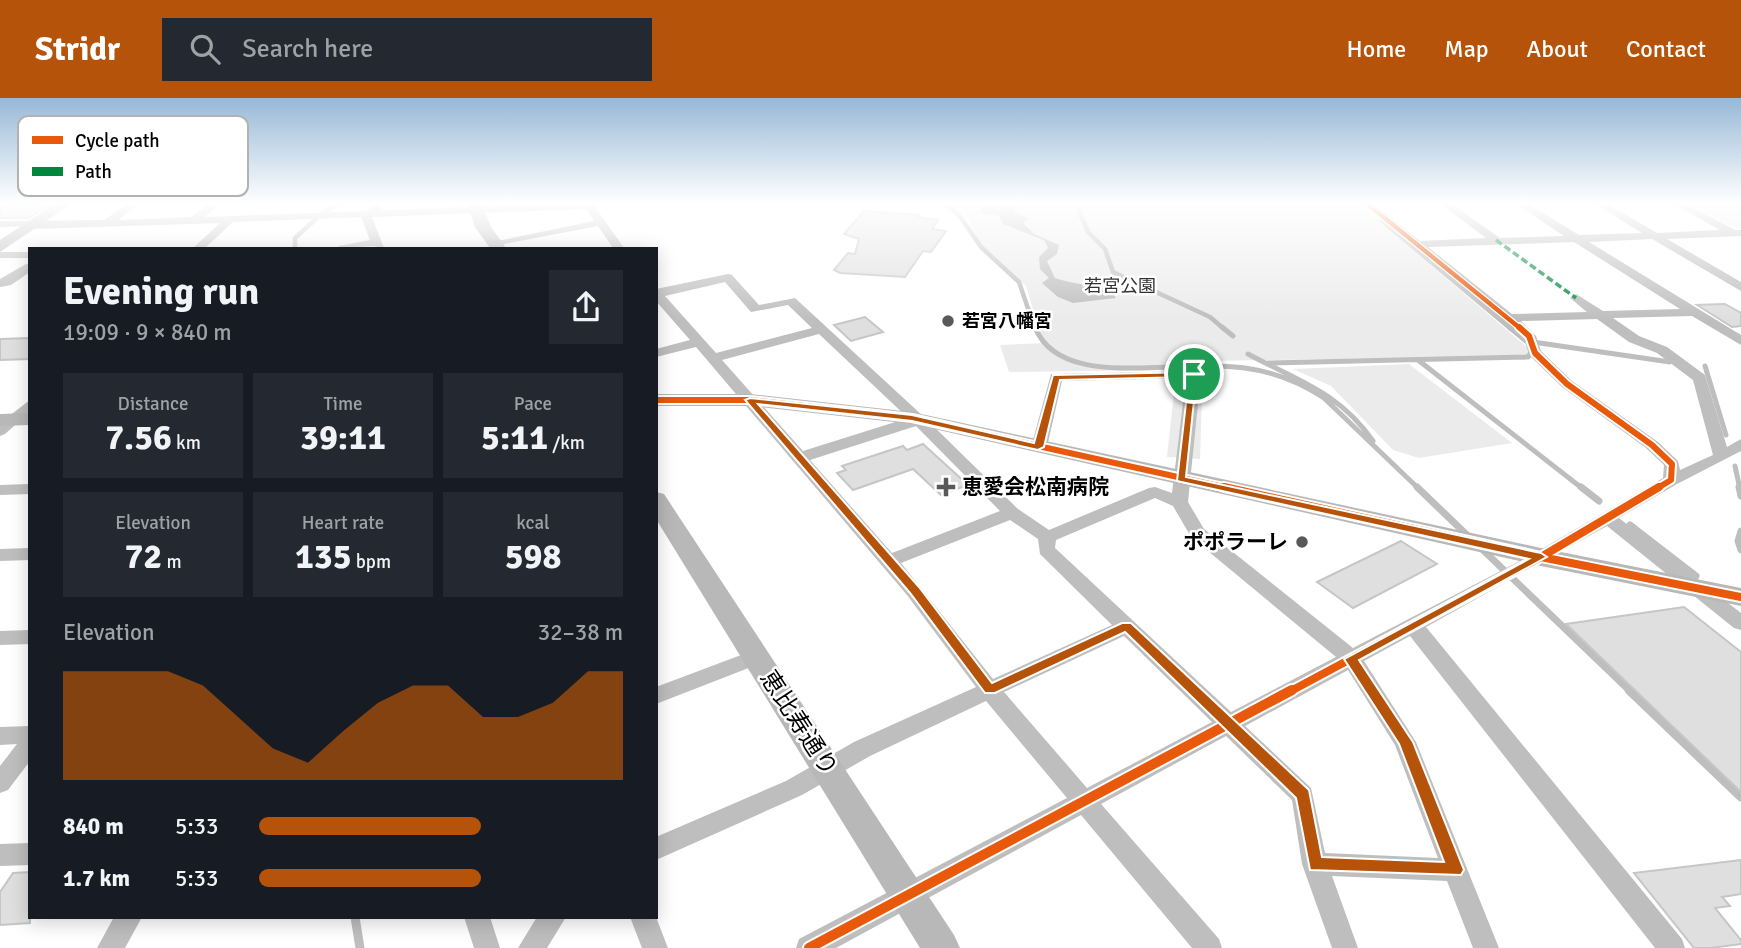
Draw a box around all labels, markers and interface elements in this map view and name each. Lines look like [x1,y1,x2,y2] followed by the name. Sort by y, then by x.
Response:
[162,18,652,81] search box
[35,29,120,70] text: Stridr
[186,30,224,68] icon: search
[242,33,373,65] text: Search here
[1346,34,1406,64] text: Home
[1444,34,1489,64] text: Map
[1527,34,1588,64] text: About
[1626,34,1706,64] text: Contact
[18,116,248,196] legend
[75,129,160,153] text: Cycle path
[75,160,112,184] text: Path
[63,268,259,315] text: Evening run
[549,270,623,344] button: share
[1084,275,1156,297] park label: 若宮公園
[962,310,1052,332] place label: 若宮八幡宮
[940,313,956,329] marker: 若宮八幡宮
[63,318,232,347] text: 19:09 · 9 × 840 m
[1164,344,1224,404] pin
[1175,355,1213,393] icon: arrive
[118,392,188,416] text: Distance
[323,392,363,416] text: Time
[514,392,552,416] text: Pace
[105,416,172,459] text: 7.56
[300,416,386,459] text: 39:11
[481,416,548,459] text: 5:11
[172,431,201,455] text: km
[548,431,585,455] text: /km
[962,474,1109,500] place label: 恵愛会松南病院
[936,477,956,497] marker: 恵愛会松南病院
[115,511,191,535] text: Elevation
[302,511,384,535] text: Heart rate
[516,511,550,535] text: kcal
[1183,529,1288,555] place label: ポポラーレ
[1294,534,1310,550] marker: ポポラーレ
[124,535,162,578] text: 72
[295,535,352,578] text: 135
[505,535,561,578] text: 598
[162,550,182,574] text: m
[352,550,391,574] text: bpm
[63,618,155,647] text: Elevation
[538,618,623,647] text: 32–38 m
[754,665,844,781] street label: 恵比寿通り
[63,812,124,841] text: 840 m
[175,812,218,841] text: 5:33
[63,864,130,893] text: 1.7 km
[175,864,218,893] text: 5:33

